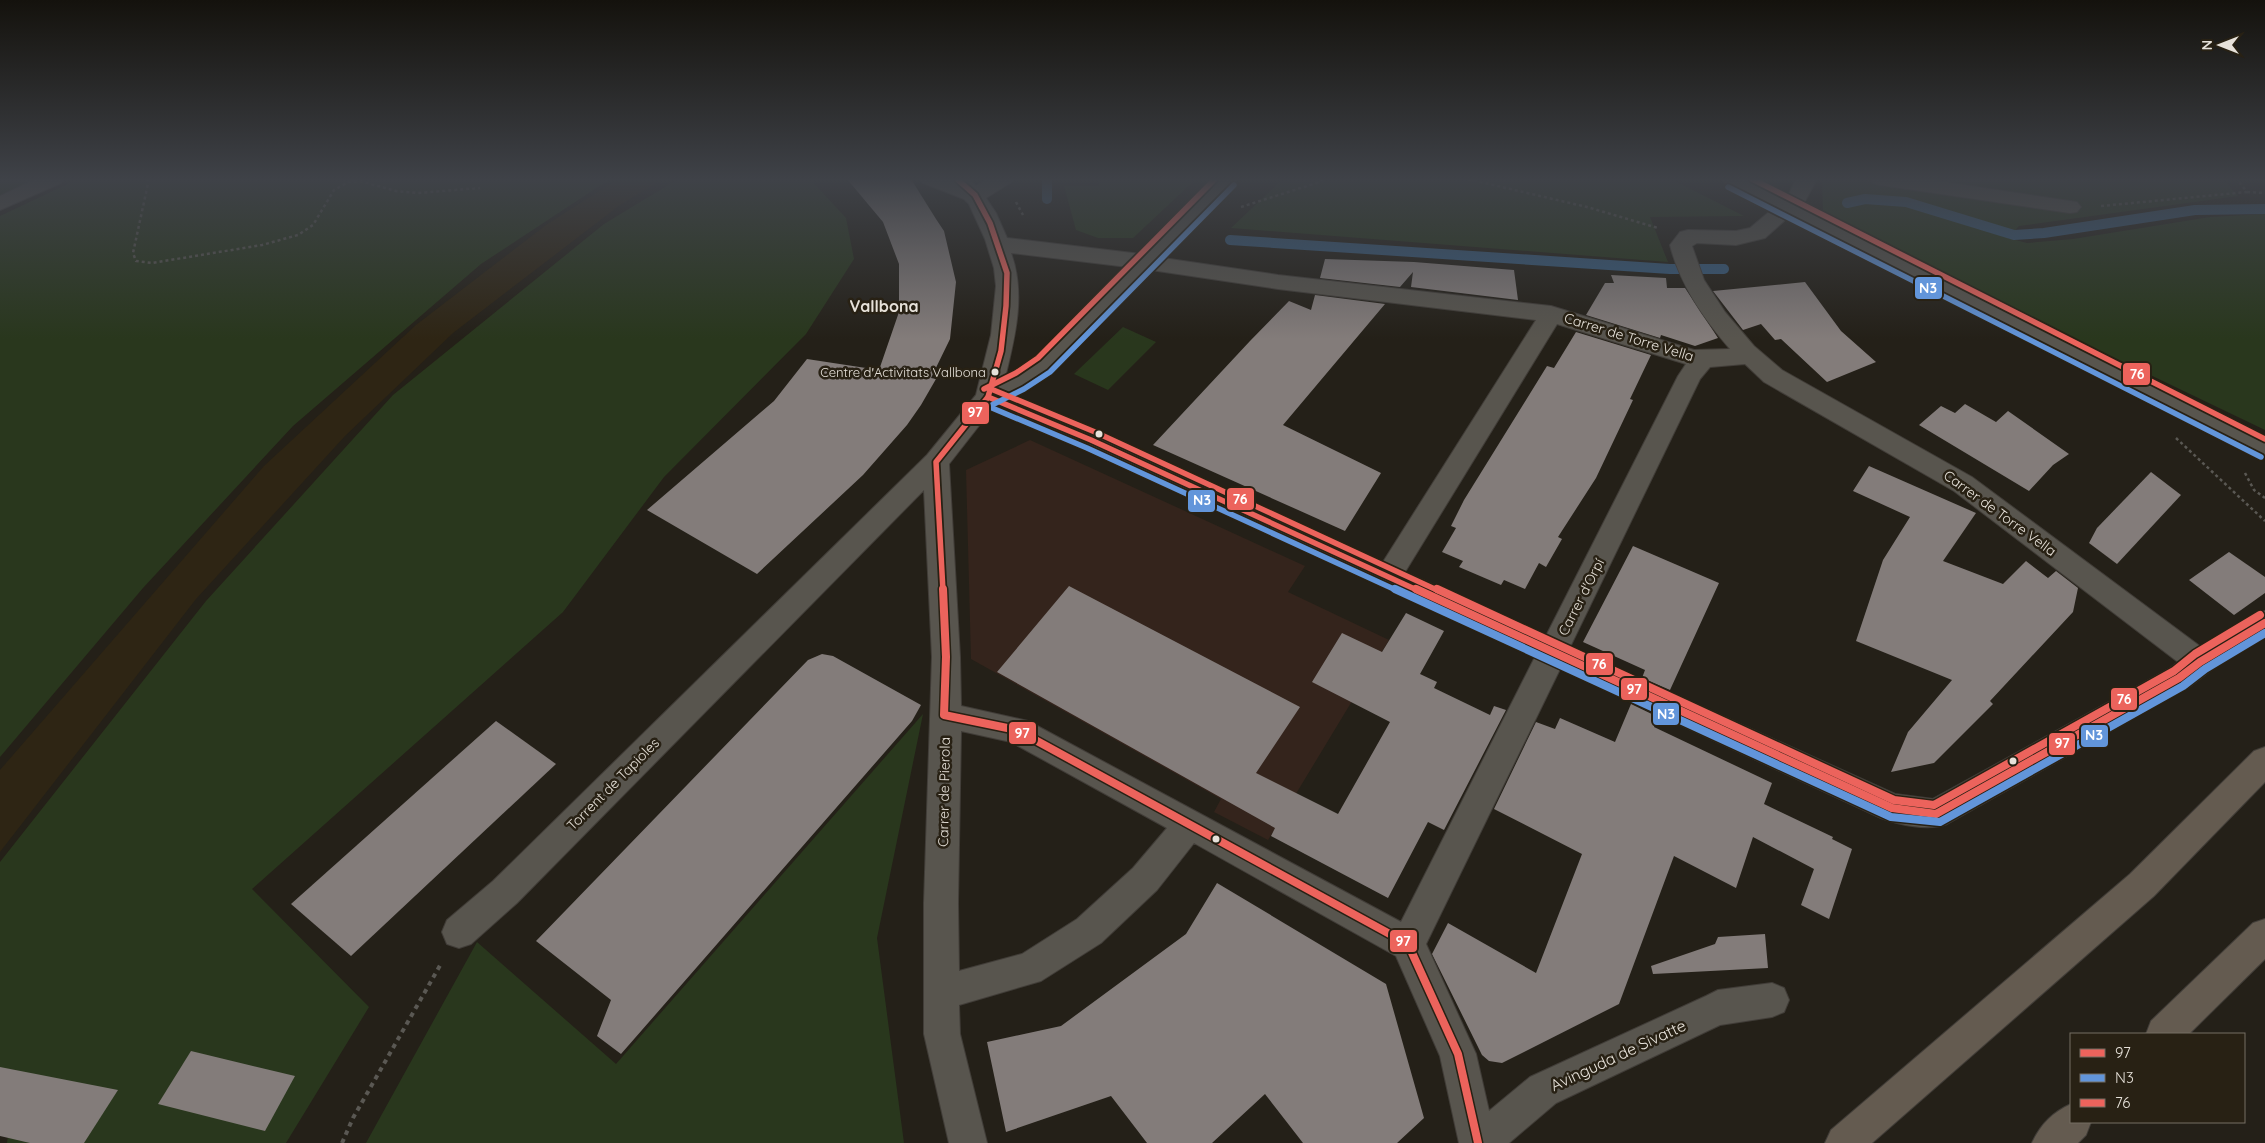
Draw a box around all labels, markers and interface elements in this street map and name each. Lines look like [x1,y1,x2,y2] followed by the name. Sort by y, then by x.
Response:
[2195,20,2245,70] north arrow
[2198,40,2216,50] text: N
[1914,276,1943,300] line badge: N3
[1919,279,1937,297] text: N3
[850,296,918,316] district label: Vallbona
[1562,309,1696,365] street label: Carrer de Torre Vella
[2122,362,2151,386] line badge: 76
[820,364,986,380] place label: Centre d'Activitats Vallbona
[2129,365,2145,383] text: 76
[990,367,1000,377] marker: Centre d'Activitats Vallbona
[961,401,990,425] line badge: 97
[967,403,983,421] text: 97
[1094,429,1104,439] unlabelled marker
[1940,466,2060,560] street label: Carrer de Torre Vella
[1226,487,1255,511] line badge: 76
[1187,489,1216,513] line badge: N3
[1232,490,1248,508] text: 76
[1193,491,1211,509] text: N3
[1554,555,1608,639] street label: Carrer d'Orpí
[1585,652,1614,676] line badge: 76
[1591,655,1607,673] text: 76
[1620,677,1648,701] line badge: 97
[1626,680,1642,698] text: 97
[2110,687,2138,711] line badge: 76
[2116,690,2132,708] text: 76
[1652,702,1680,726] line badge: N3
[1657,705,1675,723] text: N3
[1008,721,1037,745] line badge: 97
[1014,724,1030,742] text: 97
[2080,724,2109,748] line badge: N3
[2085,726,2103,744] text: N3
[2048,732,2076,756] line badge: 97
[563,734,663,834] street label: Torrent de Tapioles
[2054,734,2070,752] text: 97
[934,737,954,847] street label: Carrer de Pierola
[2008,756,2018,766] unlabelled marker
[1211,834,1221,844] unlabelled marker
[1389,929,1418,953] line badge: 97
[1395,932,1411,950] text: 97
[1547,1015,1689,1095] street label: Avinguda de Sivatte
[2070,1033,2245,1123] legend
[2115,1043,2131,1062] text: 97
[2115,1068,2134,1087] text: N3
[2115,1093,2130,1112] text: 76

